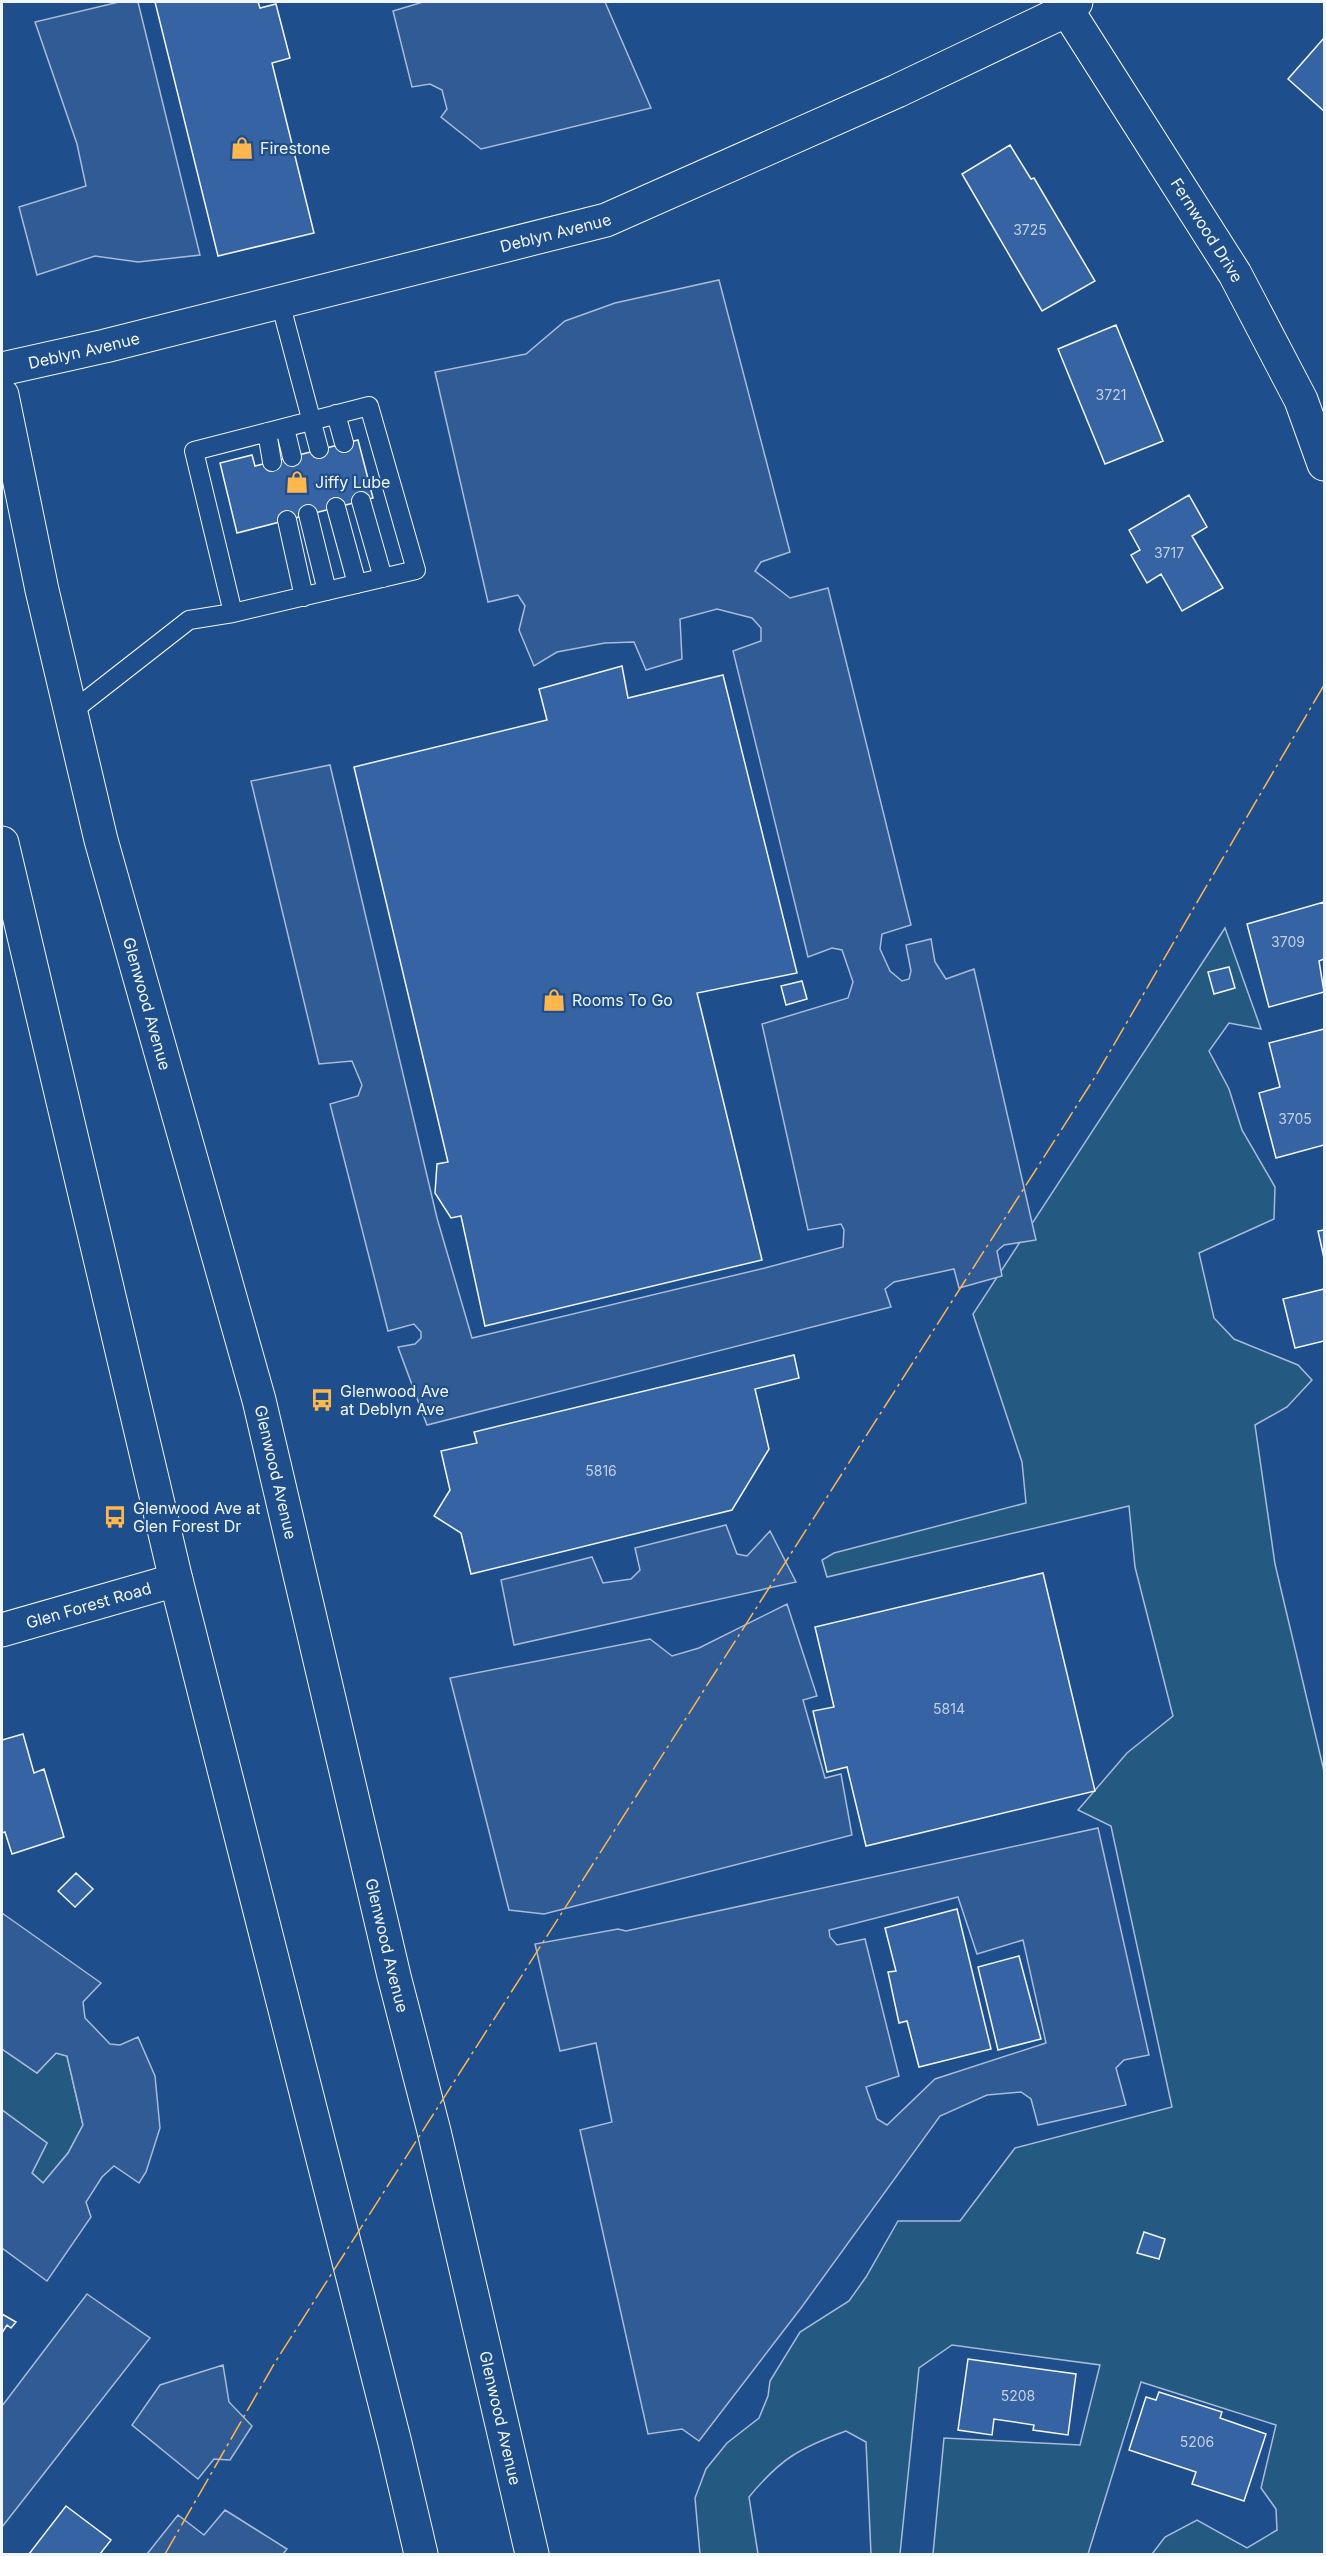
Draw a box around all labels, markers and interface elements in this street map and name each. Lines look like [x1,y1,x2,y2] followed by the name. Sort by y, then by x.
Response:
[229,135,255,161] shop icon: Firestone
[260,138,330,158] place label: Firestone
[1167,174,1248,286] street label: Fernwood Drive
[498,209,614,256] street label: Deblyn Avenue
[1013,221,1047,238] house number: 3725
[26,328,142,373] street label: Deblyn Avenue
[1096,386,1126,403] house number: 3721
[284,469,310,495] shop icon: Jiffy Lube
[315,472,390,492] place label: Jiffy Lube
[1154,544,1184,561] house number: 3717
[1271,933,1305,950] house number: 3709
[119,935,175,1072] street label: Glenwood Avenue
[541,987,567,1013] shop icon: Rooms To Go
[572,990,673,1010] place label: Rooms To Go
[1278,1110,1312,1127] house number: 3705
[340,1381,449,1419] place label: Glenwood Ave at Deblyn Ave
[309,1387,335,1413] bus stop icon: Glenwood Ave at Deblyn Ave
[251,1403,301,1541] street label: Glenwood Avenue
[585,1462,617,1479] house number: 5816
[133,1498,261,1536] place label: Glenwood Ave at Glen Forest Dr
[102,1504,128,1530] bus stop icon: Glenwood Ave at Glen Forest Dr
[24,1578,153,1633] street label: Glen Forest Road
[933,1700,965,1717] house number: 5814
[361,1876,413,2014] street label: Glenwood Avenue
[475,2349,526,2487] street label: Glenwood Avenue
[1001,2387,1035,2404] house number: 5208
[1180,2433,1214,2450] house number: 5206

